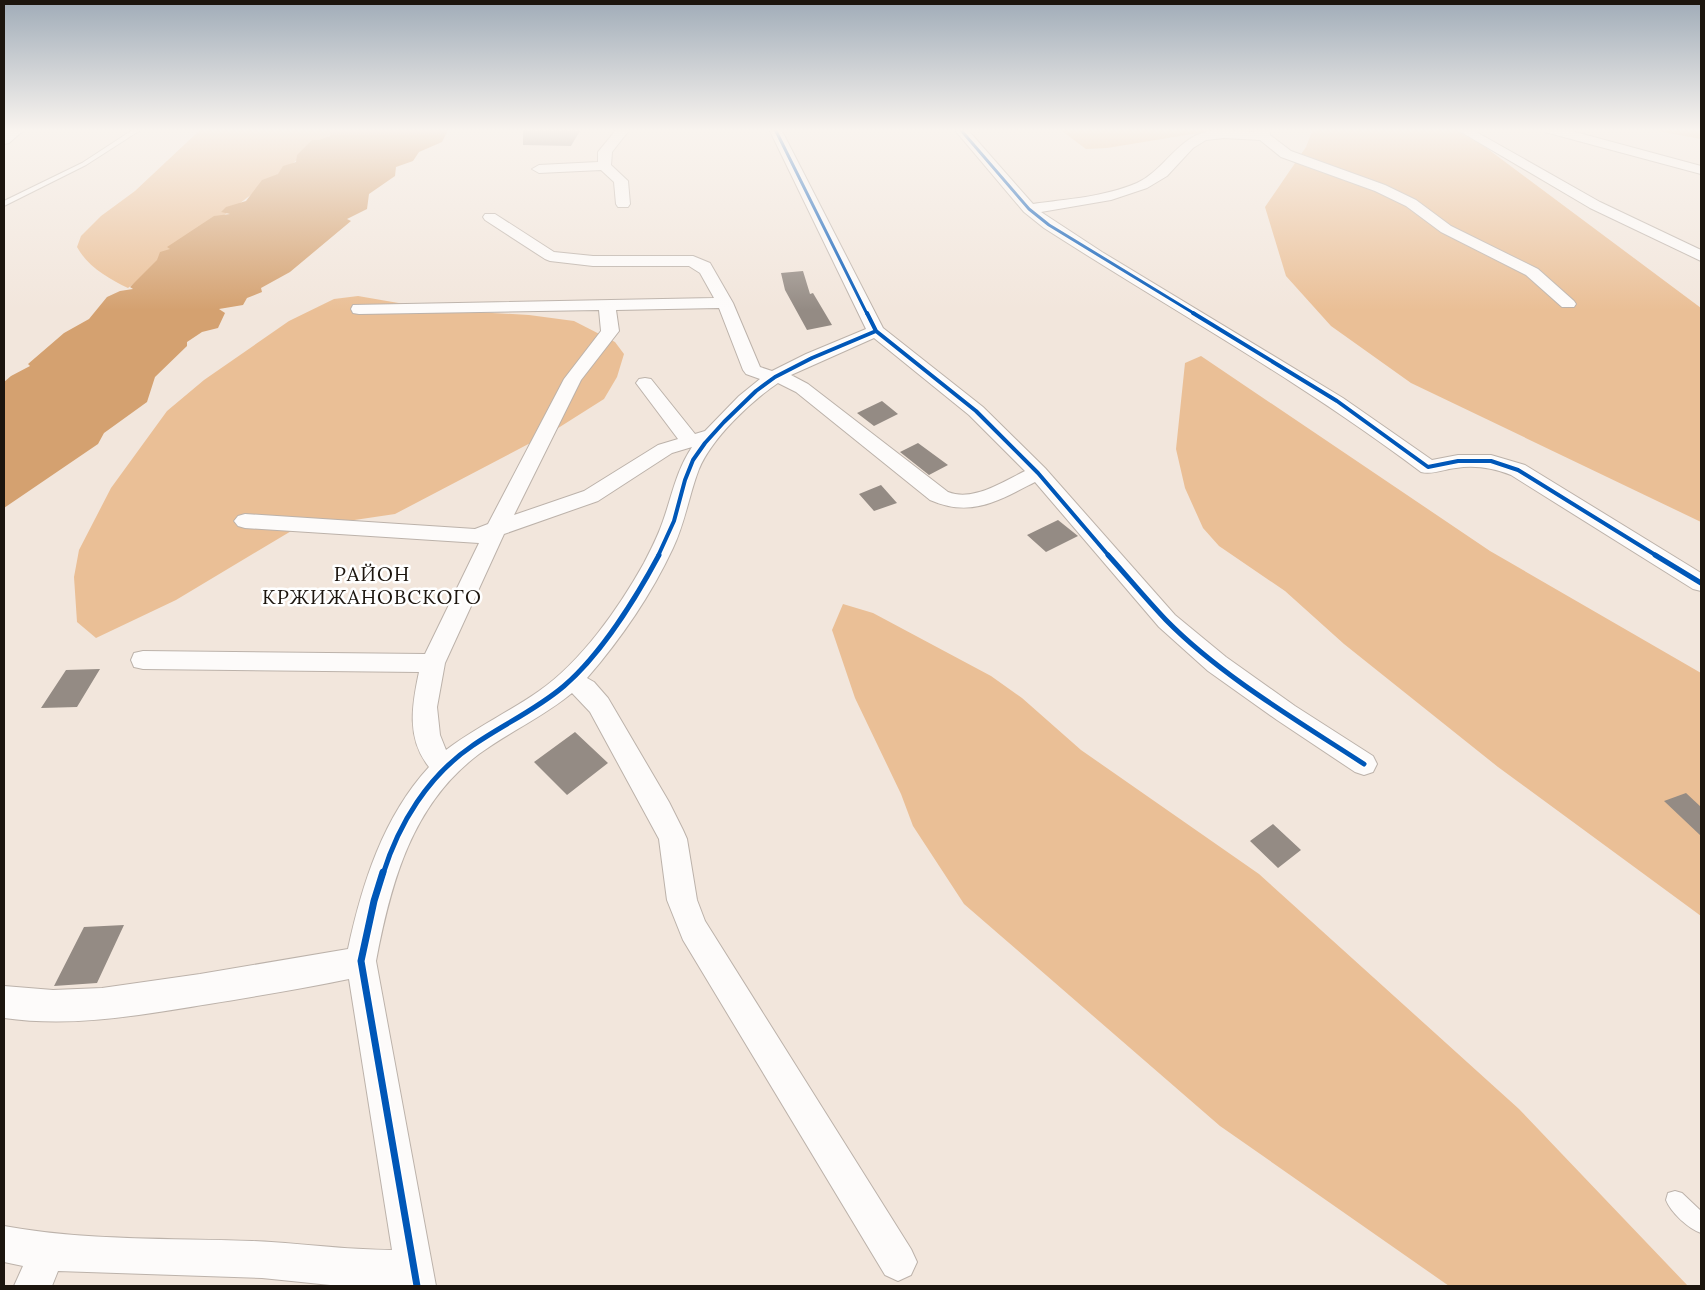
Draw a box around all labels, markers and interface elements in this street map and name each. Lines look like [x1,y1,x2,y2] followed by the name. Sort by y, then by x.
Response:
[262,561,482,609] district label: РАЙОН КРЖИЖАНОВСКОГО

